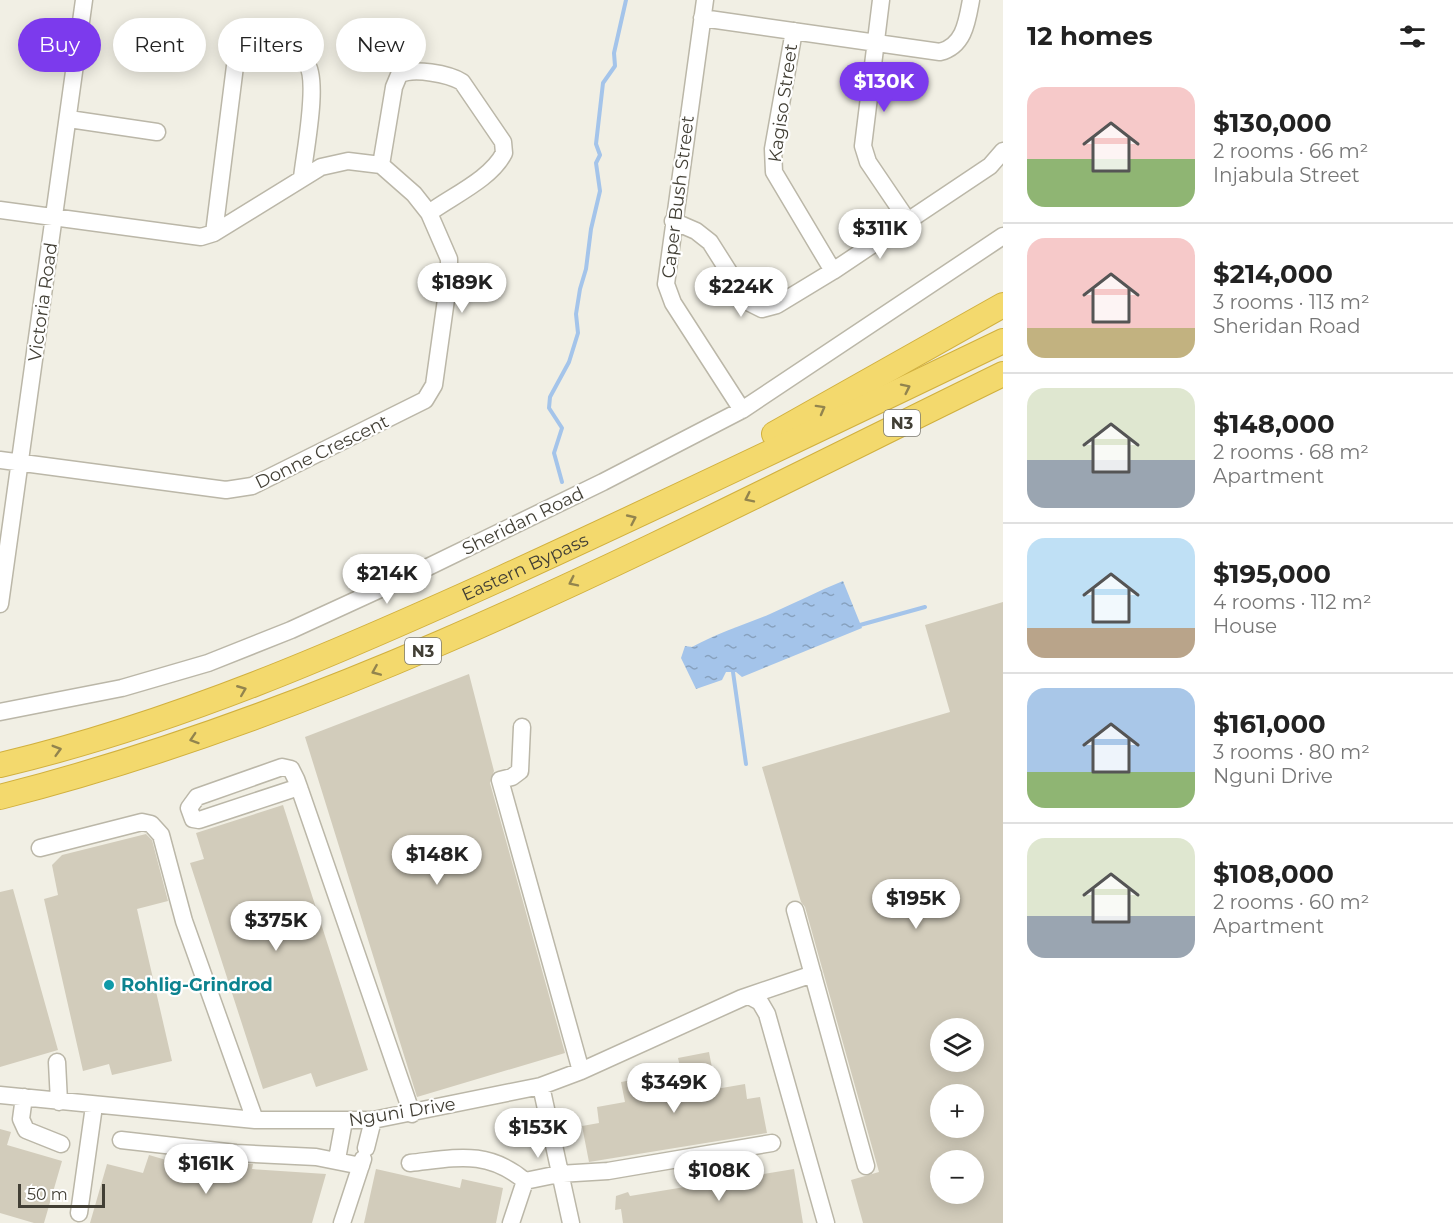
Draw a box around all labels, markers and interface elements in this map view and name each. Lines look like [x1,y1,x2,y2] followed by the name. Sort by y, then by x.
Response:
[18,18,101,72] chip: Buy
[113,18,206,72] chip: Rent
[218,18,324,72] chip: Filters
[336,18,426,72] chip: New
[1027,20,1153,52] text: 12 homes
[1396,20,1429,53] icon: filters
[764,42,802,164] street label: Kagiso Street
[842,62,926,113] pin: $130K
[854,69,914,93] text: $130K
[1213,107,1332,139] text: $130,000
[1075,111,1147,183] icon: home
[657,114,699,280] street label: Caper Bush Street
[1213,139,1368,163] text: 2 rooms · 66 m²
[1213,163,1360,187] text: Injabula Street
[838,209,922,260] pin: $311K
[852,216,908,240] text: $311K
[24,241,62,363] street label: Victoria Road
[1213,258,1333,290] text: $214,000
[1075,262,1147,334] icon: home
[420,263,504,314] pin: $189K
[699,267,783,318] pin: $224K
[431,270,493,294] text: $189K
[709,274,773,298] text: $224K
[1213,290,1370,314] text: 3 rooms · 113 m²
[1213,314,1361,338] text: Sheridan Road
[899,384,910,396] one-way arrow
[815,405,825,416] one-way arrow
[1213,408,1335,440] text: $148,000
[252,410,392,494] street label: Donne Crescent
[884,410,920,436] road number: N3
[1075,412,1147,484] icon: home
[1213,440,1369,464] text: 2 rooms · 68 m²
[1213,464,1324,488] text: Apartment
[458,482,588,560] street label: Sheridan Road
[744,490,755,502] one-way arrow
[625,514,636,526] one-way arrow
[458,529,592,606] street label: Eastern Bypass
[345,554,429,605] pin: $214K
[1213,558,1331,590] text: $195,000
[357,561,417,585] text: $214K
[1075,562,1147,634] icon: home
[569,575,580,587] one-way arrow
[1213,590,1372,614] text: 4 rooms · 112 m²
[1213,614,1277,638] text: House
[405,638,441,664] road number: N3
[372,664,383,676] one-way arrow
[236,685,247,697] one-way arrow
[1213,708,1326,740] text: $161,000
[1075,712,1147,784] icon: home
[189,732,200,745] one-way arrow
[1213,740,1370,764] text: 3 rooms · 80 m²
[51,745,62,757] one-way arrow
[1213,764,1333,788] text: Nguni Drive
[395,835,479,886] pin: $148K
[406,842,468,866] text: $148K
[1213,858,1334,890] text: $108,000
[1075,862,1147,934] icon: home
[874,879,958,930] pin: $195K
[886,886,946,910] text: $195K
[1213,890,1369,914] text: 2 rooms · 60 m²
[234,901,318,952] pin: $375K
[244,908,308,932] text: $375K
[1213,914,1324,938] text: Apartment
[121,974,273,996] place label: Rohlig-Grindrod
[102,978,116,992] marker: Rohlig-Grindrod
[930,1018,984,1204] map controls
[930,1018,984,1072] button: layers
[632,1063,716,1114] pin: $349K
[641,1070,707,1094] text: $349K
[930,1084,984,1138] button: +
[347,1093,457,1131] street label: Nguni Drive
[496,1108,580,1159] pin: $153K
[509,1115,567,1139] text: $153K
[164,1144,248,1195] pin: $161K
[930,1150,984,1204] button: −
[178,1151,234,1175] text: $161K
[677,1151,761,1202] pin: $108K
[688,1158,750,1182] text: $108K
[18,1181,105,1208] scale bar
[27,1185,68,1204] text: 50 m

